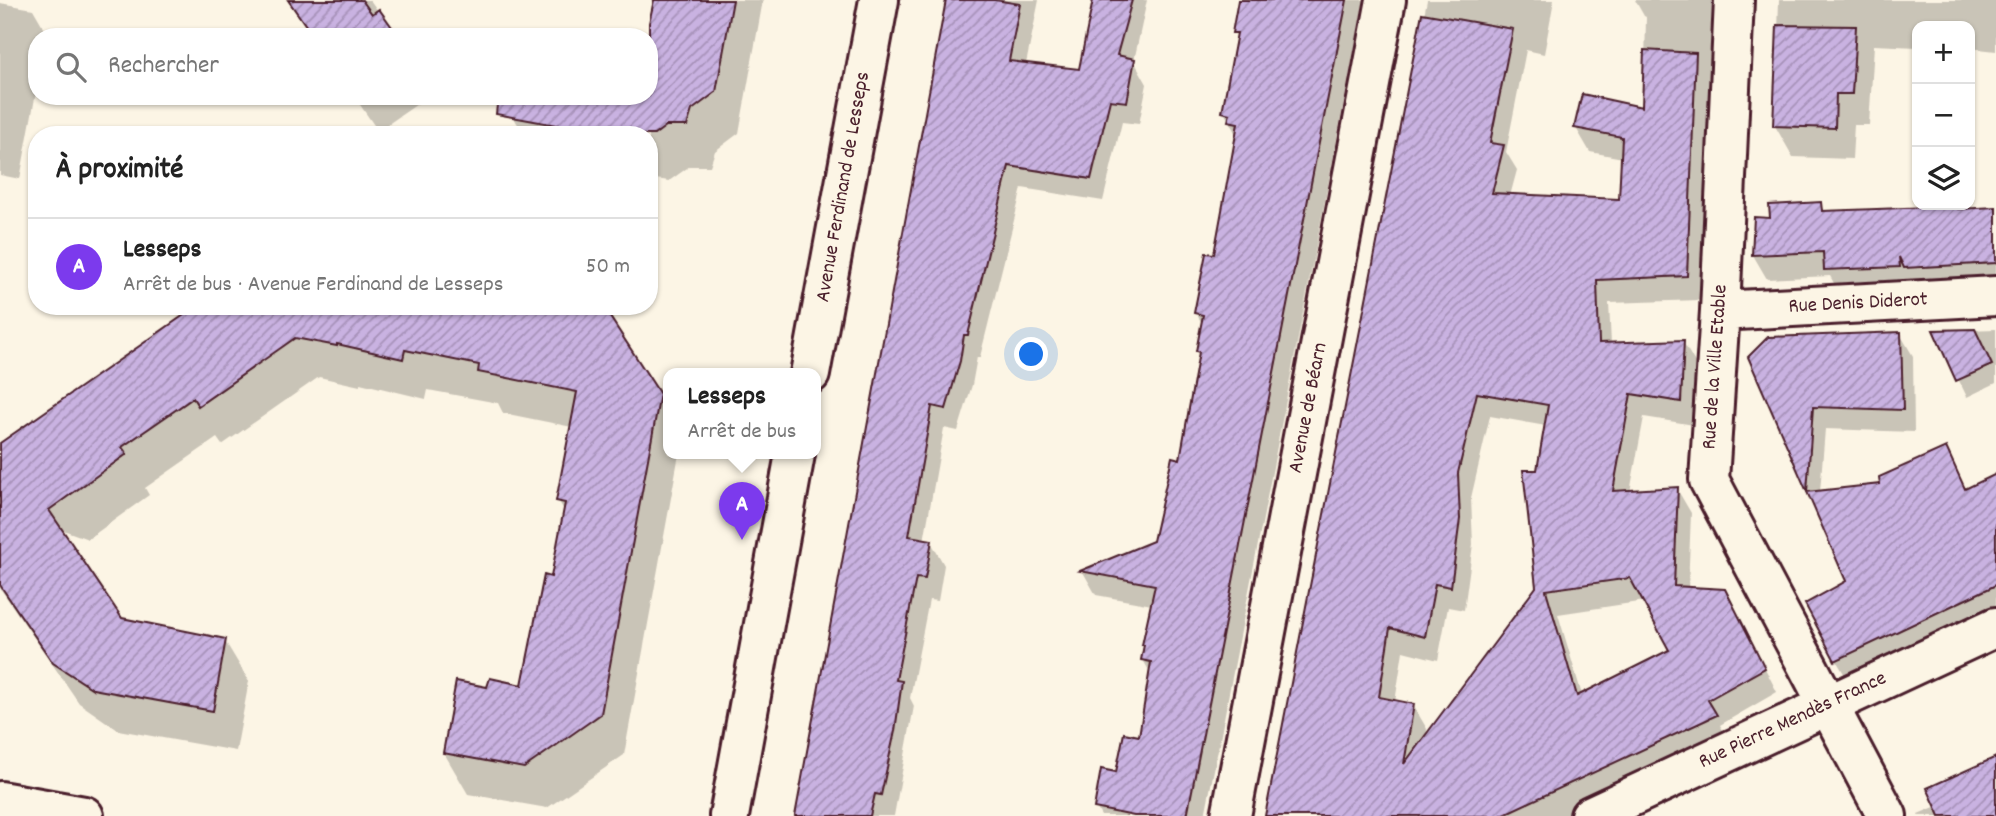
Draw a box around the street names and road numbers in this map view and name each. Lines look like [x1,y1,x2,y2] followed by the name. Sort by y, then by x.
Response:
[809,69,879,305] street label: Avenue Ferdinand de Lesseps
[1695,283,1737,451] street label: Rue de la Ville Etable
[1788,285,1929,323] street label: Rue Denis Diderot
[1282,340,1336,476] street label: Avenue de Béarn
[1694,664,1892,778] street label: Rue Pierre Mendès France

